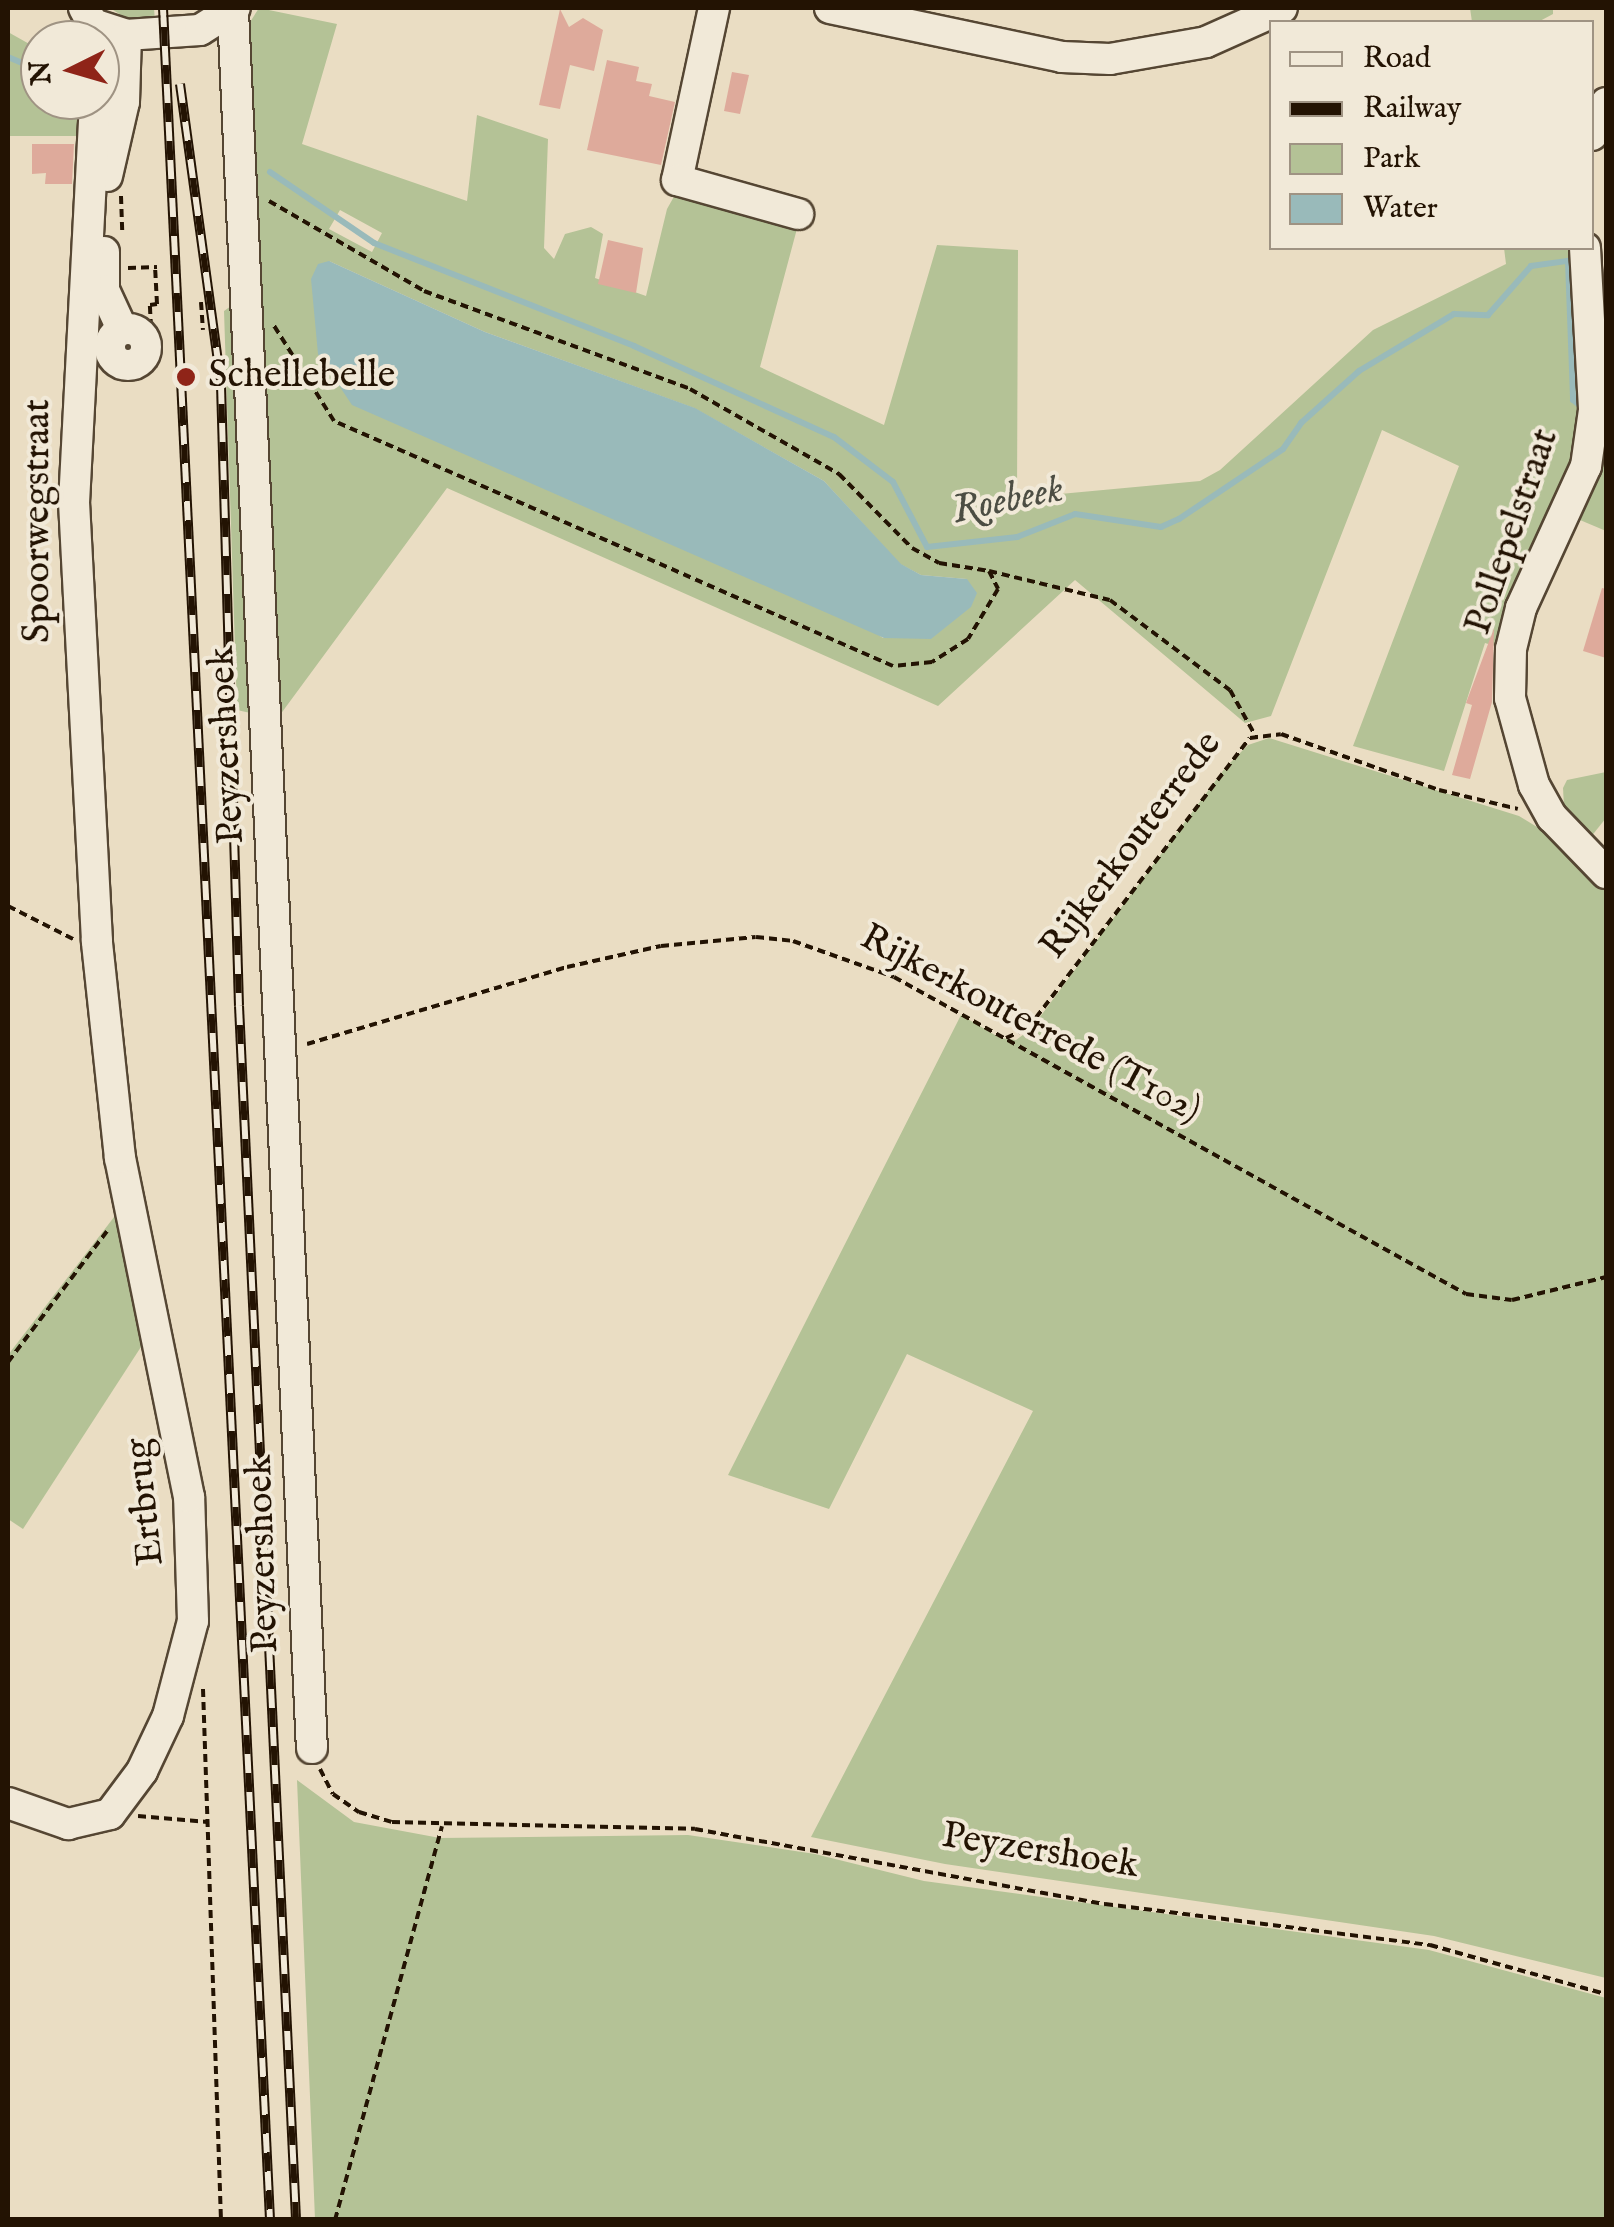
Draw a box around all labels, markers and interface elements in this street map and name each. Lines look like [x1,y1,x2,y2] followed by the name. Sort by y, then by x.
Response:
[20,20,120,120] north arrow
[1269,20,1594,250] legend
[1363,40,1431,78] text: Road
[23,59,60,86] text: N
[1363,90,1461,128] text: Railway
[1363,140,1420,178] text: Park
[1363,190,1438,228] text: Water
[208,354,395,400] place label: Schellebelle
[173,364,199,390] marker: Schellebelle
[16,399,62,643] street label: Spoorwegstraat
[1457,423,1569,641] street label: Pollepelstraat
[948,466,1068,536] water label: Roebeek
[200,645,256,845] street label: Peyzershoek
[1032,723,1232,969] street label: Rijkerkouterrede
[852,916,1208,1134] street label: Rijkerkouterrede (T102)
[117,1436,175,1568] street label: Ertbrug
[238,1454,290,1654] street label: Peyzershoek
[939,1814,1141,1890] street label: Peyzershoek

